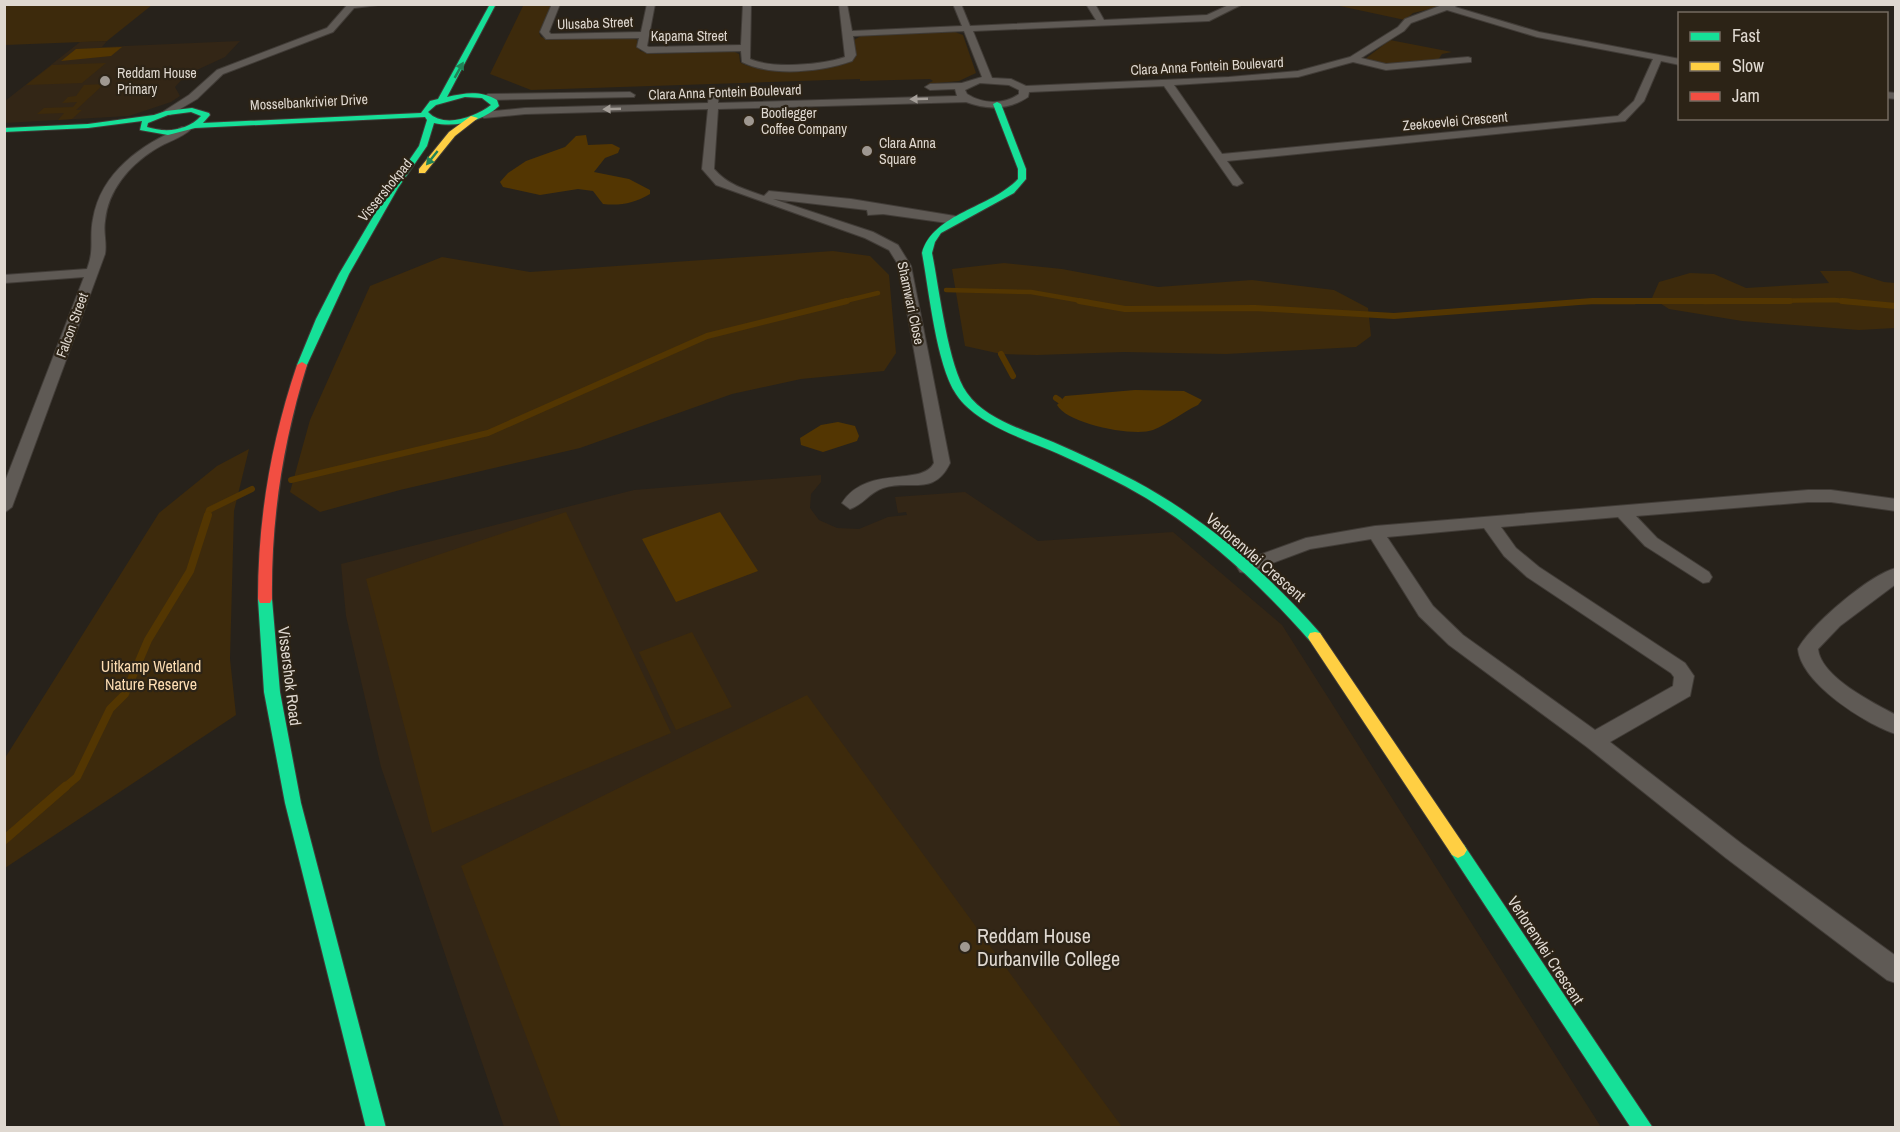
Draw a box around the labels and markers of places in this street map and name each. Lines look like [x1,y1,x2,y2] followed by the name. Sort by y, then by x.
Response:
[117,64,197,98] place label: Reddam House Primary
[98,74,112,88] marker: Reddam House Primary
[761,104,847,138] place label: Bootlegger Coffee Company
[742,114,756,128] marker: Bootlegger Coffee Company
[879,134,936,168] place label: Clara Anna Square
[860,144,874,158] marker: Clara Anna Square
[977,922,1120,972] place label: Reddam House Durbanville College
[958,940,972,954] marker: Reddam House Durbanville College

